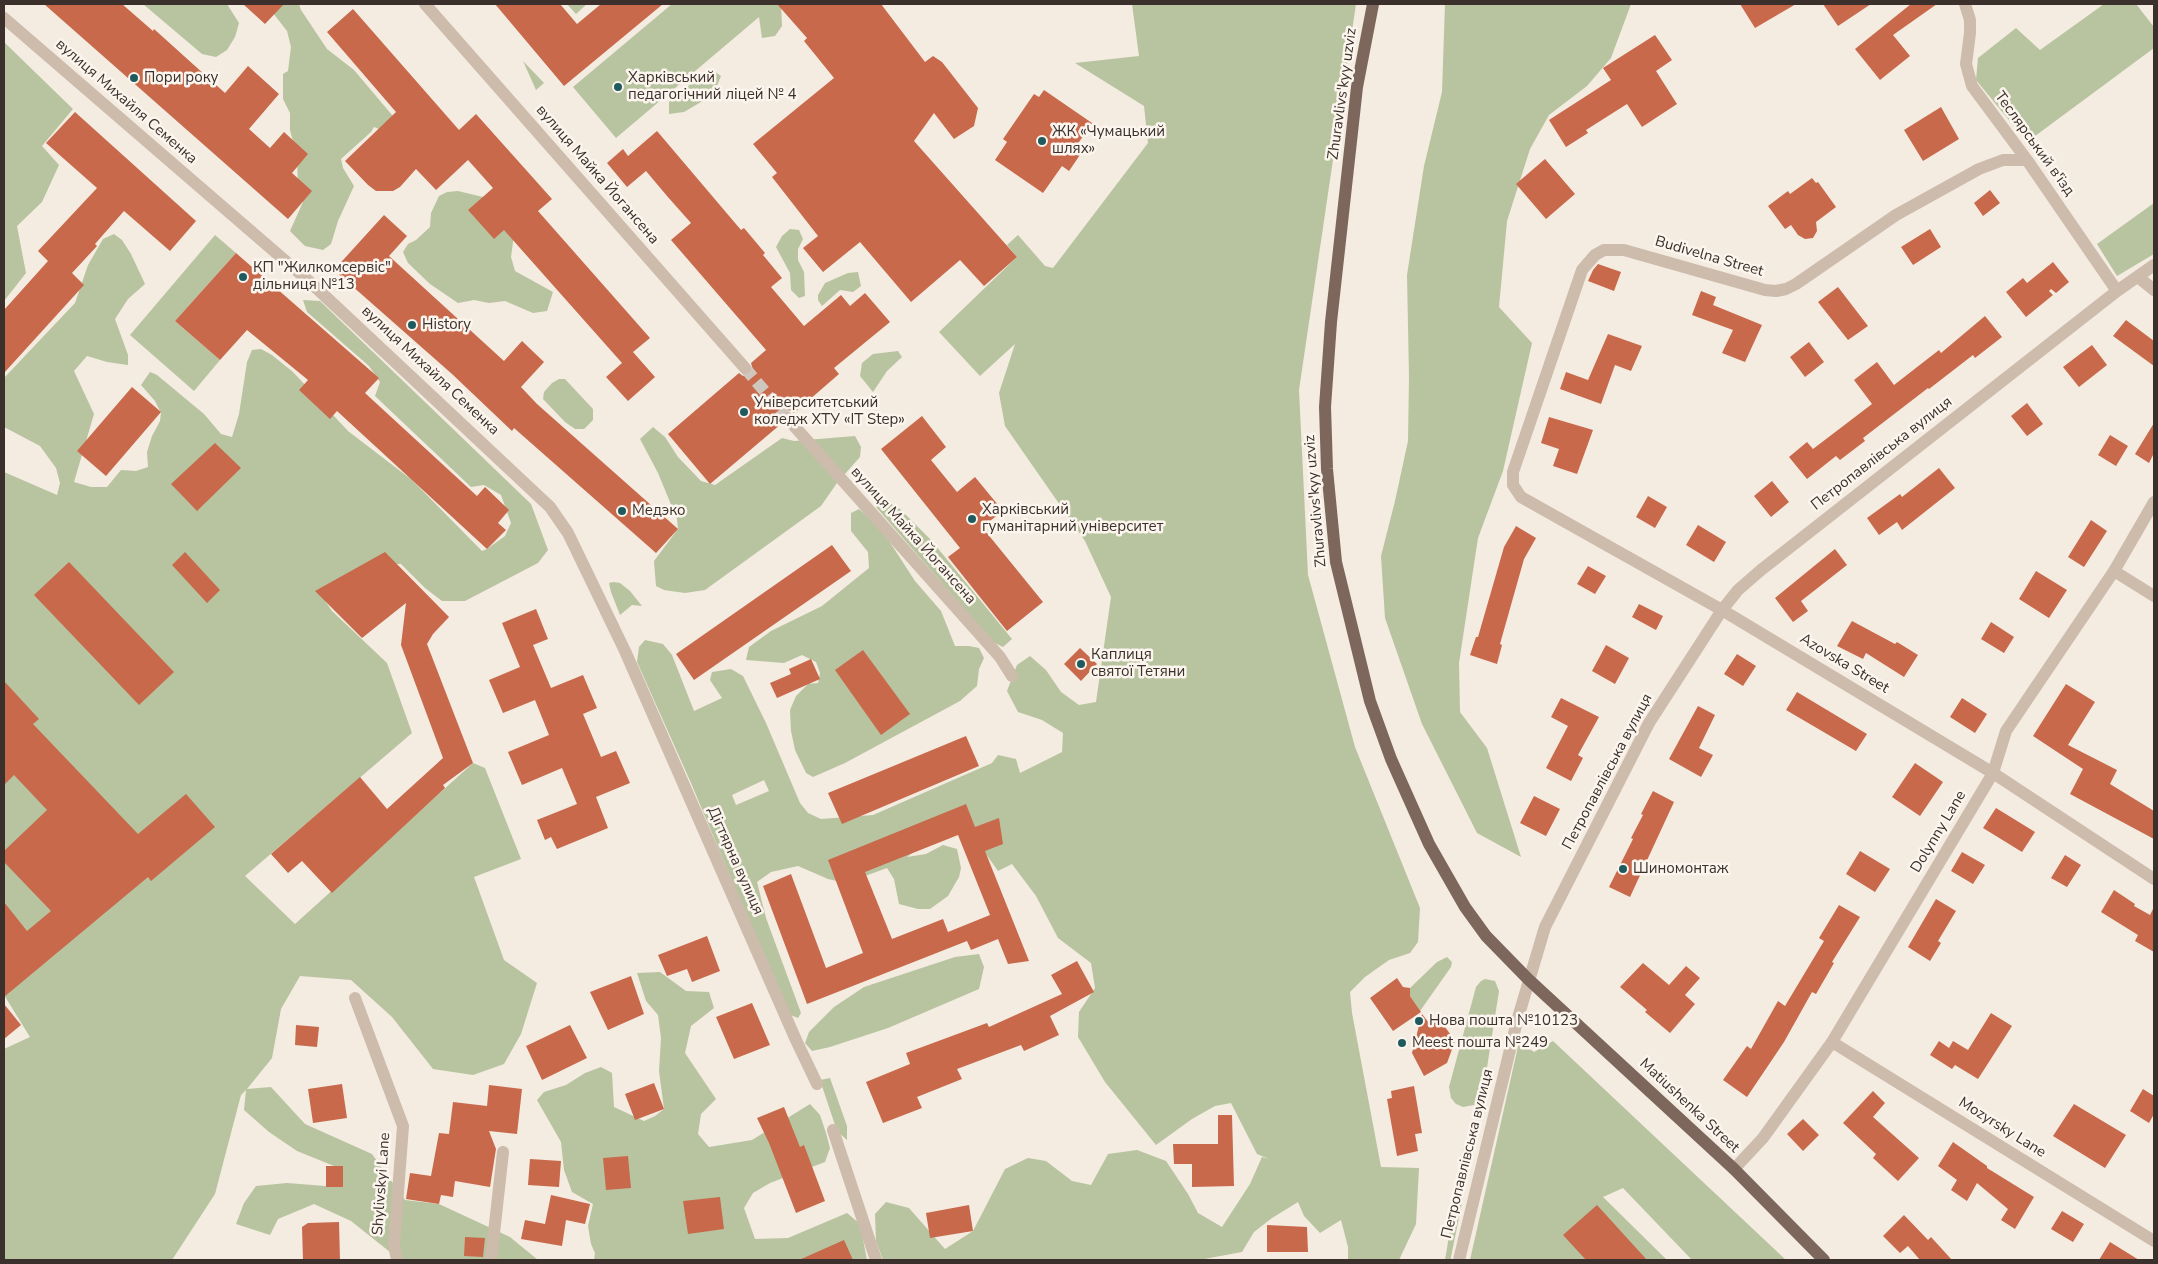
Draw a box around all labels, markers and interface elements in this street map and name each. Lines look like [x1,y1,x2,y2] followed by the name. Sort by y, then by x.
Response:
[1325,27,1361,161] street label: Zhuravlivs'kyy uzviz
[52,36,200,168] street label: вулиця Михайля Семенка
[144,69,218,87] place label: Пори року
[628,69,796,104] place label: Харківський педагогічний ліцей № 4
[128,72,140,84] marker: Пори року
[612,81,624,93] marker: Харківський педагогічний ліцей № 4
[1990,88,2078,200] street label: Теслярський в'їзд
[532,102,662,248] street label: вулиця Майка Йогансена
[1052,123,1165,158] place label: ЖК «Чумацький шлях»
[1036,135,1048,147] marker: ЖК «Чумацький шлях»
[1653,233,1765,281] street label: Budivelna Street
[253,259,391,294] place label: КП "Жилкомсервіс" дільниця №13
[237,271,249,283] marker: КП "Жилкомсервіс" дільниця №13
[357,302,503,440] street label: вулиця Михайля Семенка
[422,316,471,334] place label: History
[406,319,418,331] marker: History
[1808,393,1956,515] street label: Петропавлівська вулиця
[754,394,905,429] place label: Університетський коледж ХТУ «IT Step»
[738,406,750,418] marker: Університетський коледж ХТУ «IT Step»
[1301,434,1331,568] street label: Zhuravlivs'kyy uzviz
[847,464,979,608] street label: вулиця Майка Йогансена
[982,501,1163,536] place label: Харківський гуманітарний університет
[632,502,686,520] place label: Медэко
[616,505,628,517] marker: Медэко
[966,513,978,525] marker: Харківський гуманітарний університет
[1796,630,1892,698] street label: Azovska Street
[1091,646,1185,681] place label: Каплиця святої Тетяни
[1075,658,1087,670] marker: Каплиця святої Тетяни
[1559,691,1657,853] street label: Петропавлівська вулиця
[1907,788,1971,876] street label: Dolynny Lane
[703,804,767,918] street label: Дігтярна вулиця
[1633,860,1729,878] place label: Шиномонтаж
[1617,863,1629,875] marker: Шиномонтаж
[1429,1012,1578,1030] place label: Нова пошта №10123
[1413,1015,1425,1027] marker: Нова пошта №10123
[1412,1034,1548,1052] place label: Meest пошта №249
[1396,1037,1408,1049] marker: Meest пошта №249
[1635,1055,1743,1157] street label: Matiushenka Street
[1438,1067,1498,1241] street label: Петропавлівська вулиця
[1955,1094,2049,1162] street label: Mozyrsky Lane
[369,1132,395,1236] street label: Shylivskyi Lane

